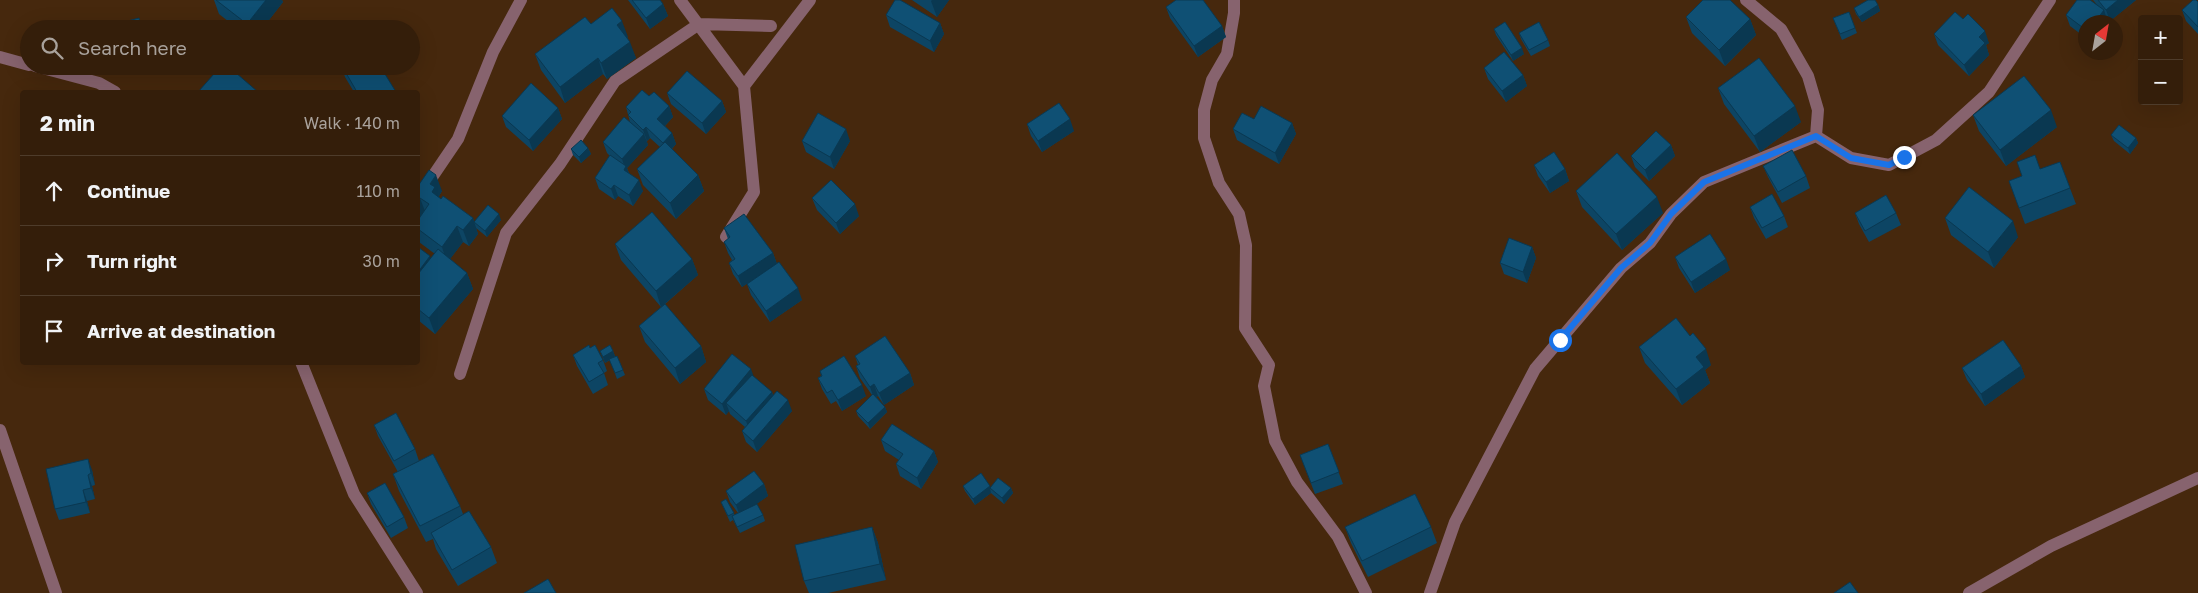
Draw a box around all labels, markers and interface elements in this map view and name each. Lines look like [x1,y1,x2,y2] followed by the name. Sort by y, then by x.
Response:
[2078,15,2123,60] north arrow
[2138,15,2183,105] map controls
[2138,15,2183,60] button: +
[20,20,420,75] search box
[38,34,66,62] icon: search
[78,36,187,59] text: Search here
[2138,60,2183,105] button: −
[40,110,95,136] text: 2 min
[304,113,400,133] text: Walk · 140 m
[1893,146,1916,169] route end
[40,177,68,205] icon: ahead
[87,179,170,202] text: Continue
[356,181,400,201] text: 110 m
[40,247,68,275] icon: right
[87,249,177,272] text: Turn right
[363,251,400,271] text: 30 m
[40,317,68,345] icon: arrive
[87,319,275,342] text: Arrive at destination
[1549,329,1572,352] route start

